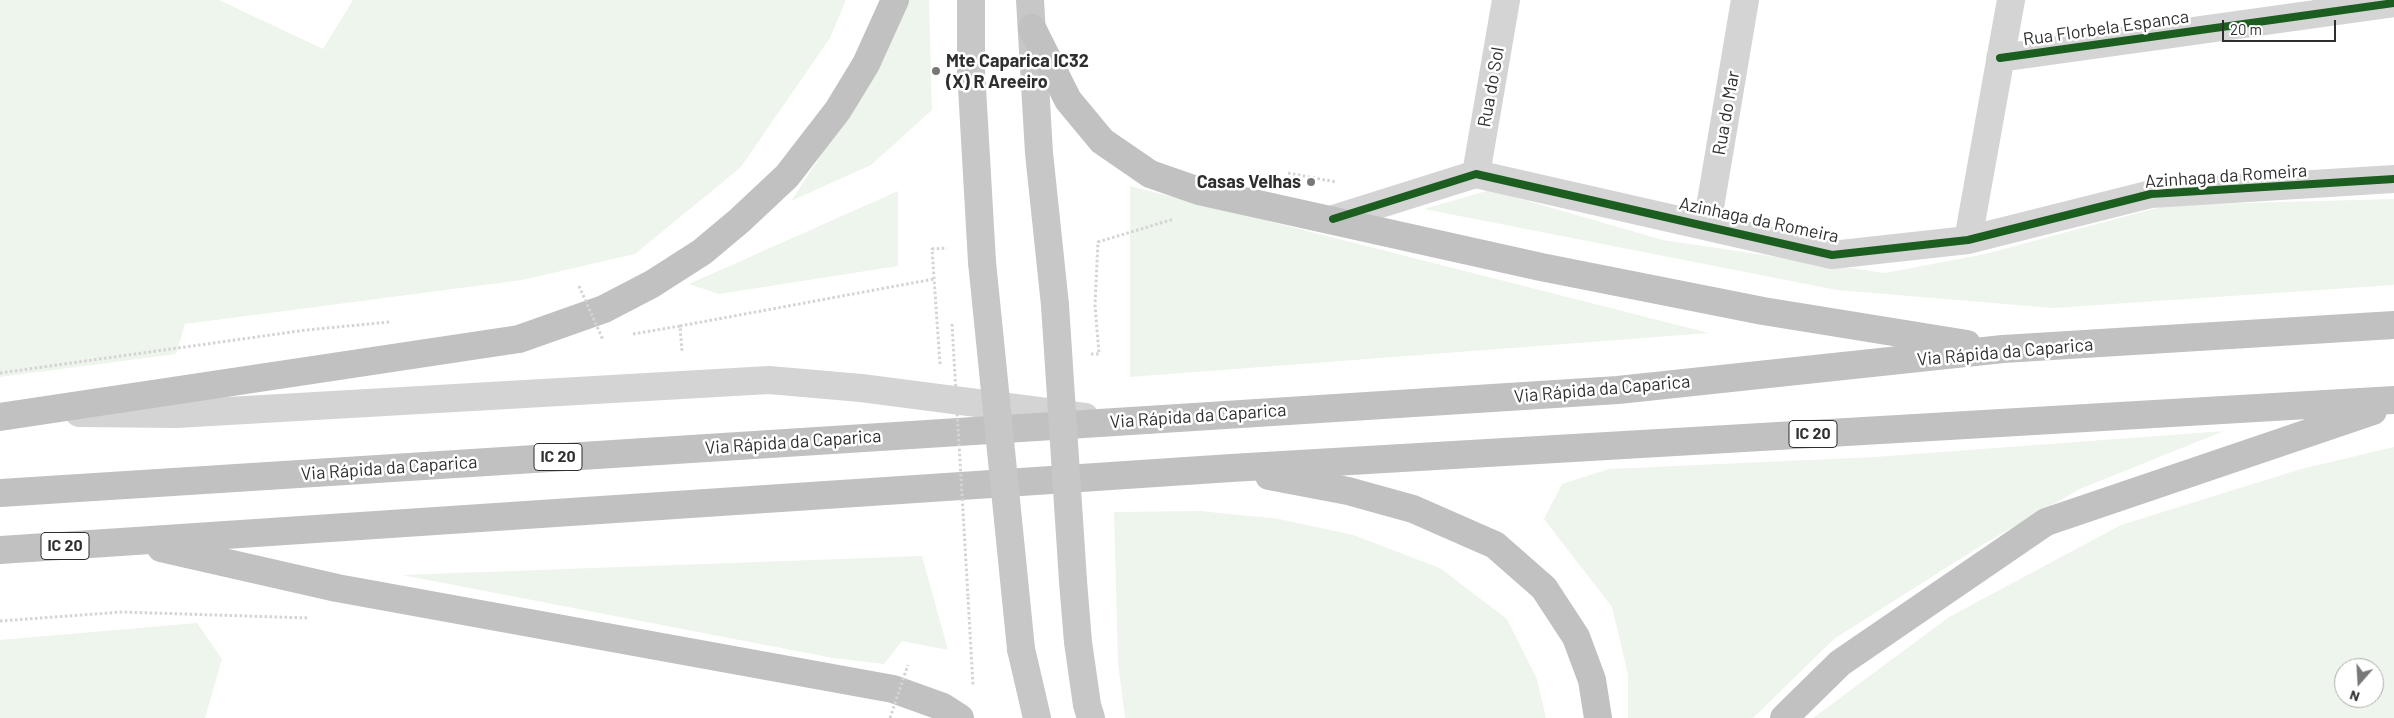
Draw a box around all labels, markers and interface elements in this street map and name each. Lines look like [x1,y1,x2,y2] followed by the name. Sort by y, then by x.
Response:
[2022,6,2190,50] street label: Rua Florbela Espanca
[2224,10,2338,42] scale bar
[2230,20,2262,38] text: 20 m
[1473,45,1509,129] street label: Rua do Sol
[946,50,1089,92] place label: Mte Caparica IC32 (X) R Areeiro
[930,65,942,77] marker: Mte Caparica IC32 (X) R Areeiro
[1708,69,1744,157] street label: Rua do Mar
[2144,160,2308,192] street label: Azinhaga da Romeira
[1197,171,1301,193] place label: Casas Velhas
[1305,176,1317,188] marker: Casas Velhas
[1677,193,1841,247] street label: Azinhaga da Romeira
[1916,334,2094,370] street label: Via Rápida da Caparica
[1513,371,1691,407] street label: Via Rápida da Caparica
[1109,399,1287,433] street label: Via Rápida da Caparica
[1789,420,1837,448] road number: IC 20
[704,425,882,459] street label: Via Rápida da Caparica
[534,444,582,471] road number: IC 20
[300,451,478,485] street label: Via Rápida da Caparica
[41,532,89,560] road number: IC 20
[2334,658,2384,708] north arrow
[2347,687,2361,706] text: N

